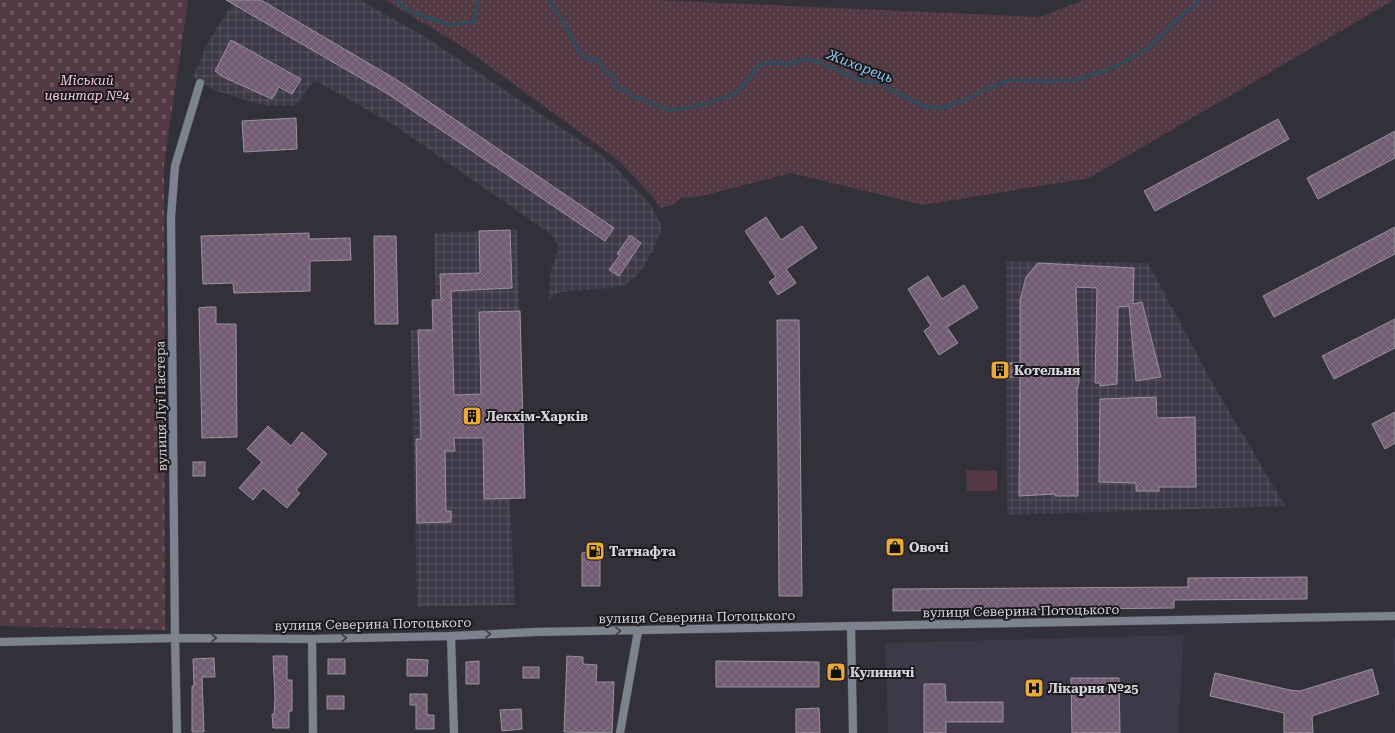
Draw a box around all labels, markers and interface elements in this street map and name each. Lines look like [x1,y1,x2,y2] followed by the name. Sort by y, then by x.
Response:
[823,46,896,86] water label: Жихорець
[44,73,130,103] park label: Міський цвинтар №4
[152,341,170,471] street label: вулиця Луї Пастера
[989,359,1011,381] building icon: Котельня
[1014,363,1080,378] place label: Котельня
[461,405,483,427] building icon: Лекхім-Харків
[486,409,588,424] place label: Лекхім-Харків
[884,536,906,558] shop icon: Овочі
[584,540,606,562] fuel station icon: Татнафта
[909,540,949,555] place label: Овочі
[609,544,676,559] place label: Татнафта
[922,602,1120,620] street label: вулиця Северина Потоцького
[598,608,796,626] street label: вулиця Северина Потоцького
[274,615,472,633] street label: вулиця Северина Потоцького
[615,627,621,635] one-way arrow
[485,630,491,638] one-way arrow
[211,634,217,642] one-way arrow
[341,634,347,642] one-way arrow
[825,661,847,683] shop icon: Кулиничі
[850,665,915,680] place label: Кулиничі
[1023,677,1045,699] hospital icon: Лікарня №25
[1048,681,1139,696] place label: Лікарня №25

